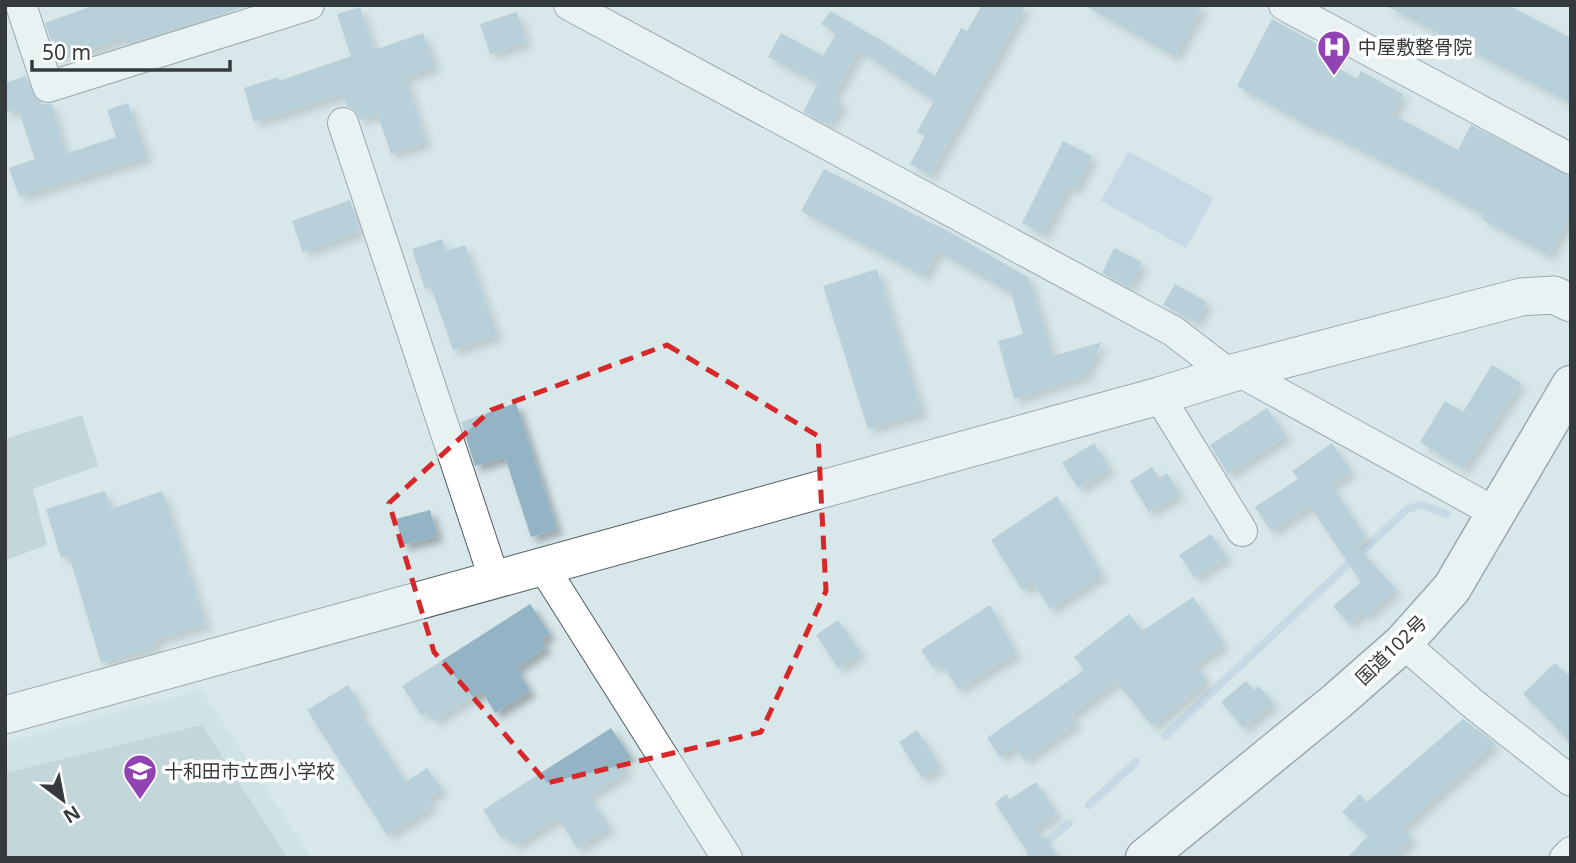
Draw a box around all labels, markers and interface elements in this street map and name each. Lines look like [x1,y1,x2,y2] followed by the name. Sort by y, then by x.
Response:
[32,28,229,72] scale bar
[1315,28,1353,77] hospital icon: 中屋敷整骨院
[1358,34,1472,60] place label: 中屋敷整骨院
[42,38,91,66] text: 50 m
[1350,610,1432,690] street label: 国道102号
[121,752,159,801] school or university icon: 十和田市立西小学校
[164,758,335,784] place label: 十和田市立西小学校
[28,765,98,835] north arrow
[59,799,85,830] text: N

